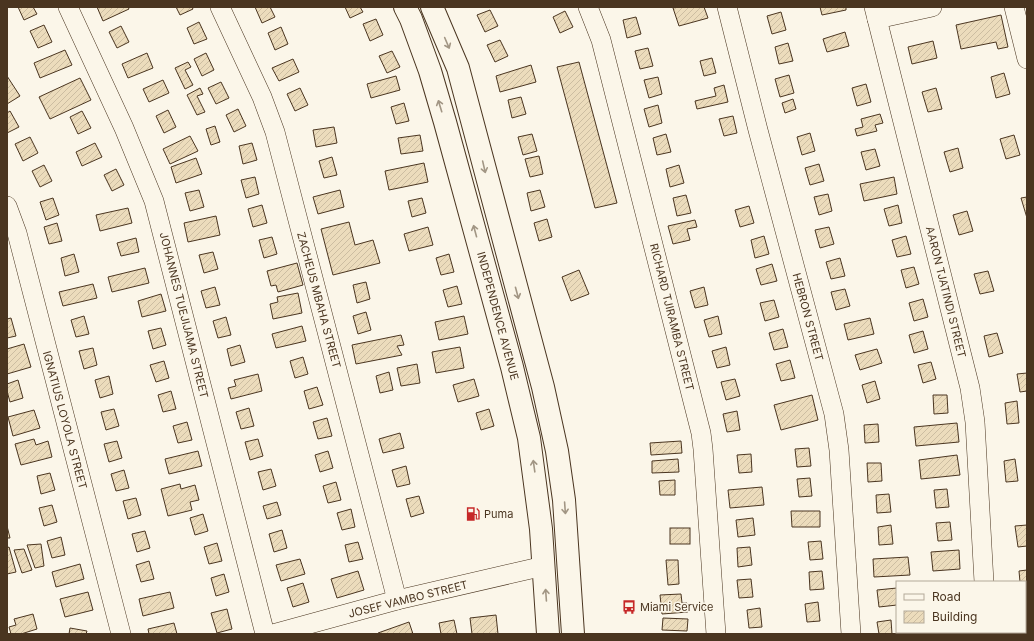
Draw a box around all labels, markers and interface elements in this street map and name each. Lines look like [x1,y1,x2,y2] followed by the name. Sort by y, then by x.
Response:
[444,36,452,48] one-way arrow
[436,100,444,112] one-way arrow
[481,160,489,173] one-way arrow
[471,225,479,238] one-way arrow
[923,225,969,359] street label: AARON TJATINDI STREET
[157,230,211,400] street label: JOHANNES TUEJIJAMA STREET
[294,230,344,370] street label: ZACHEUS MBAHA STREET
[647,242,697,392] street label: RICHARD TJIRAMBA STREET
[474,250,522,382] street label: INDEPENDENCE AVENUE
[790,272,826,362] street label: HEBRON STREET
[514,286,521,299] one-way arrow
[40,349,90,491] street label: IGNATIUS LOYOLA STREET
[530,460,538,473] one-way arrow
[561,501,568,514] one-way arrow
[465,506,481,522] fuel station icon: Puma
[484,507,513,521] place label: Puma
[347,577,469,621] street label: JOSEF VAMBO STREET
[896,581,1026,633] legend
[542,589,549,602] one-way arrow
[932,589,961,604] text: Road
[621,599,637,615] bus stop icon: Miami Service
[640,600,714,614] place label: Miami Service
[932,609,977,624] text: Building

